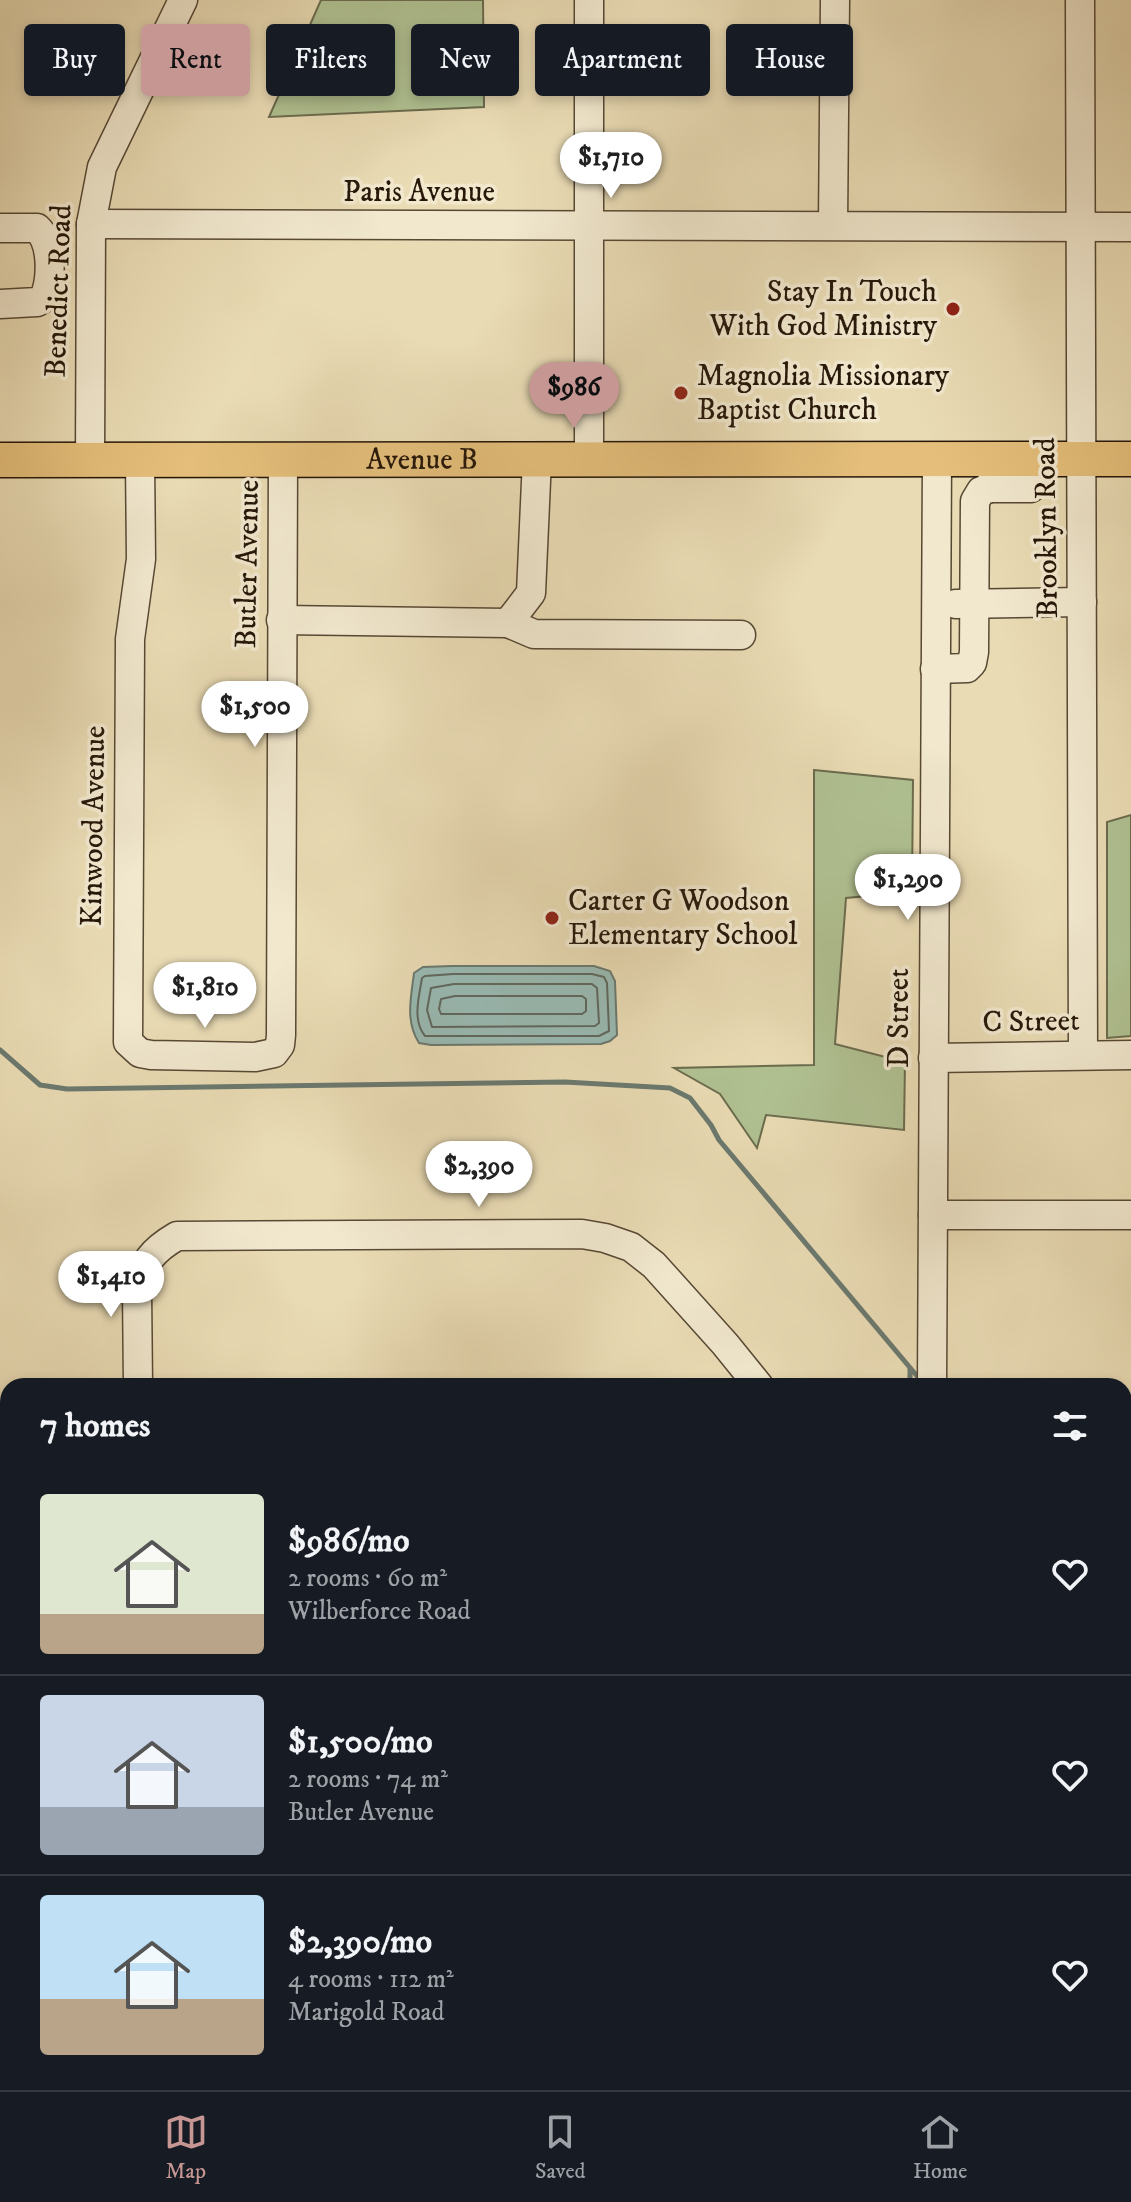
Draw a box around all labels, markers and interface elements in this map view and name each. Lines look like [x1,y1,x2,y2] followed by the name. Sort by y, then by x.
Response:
[24,24,125,96] chip: Buy
[141,24,250,96] chip: Rent
[266,24,395,96] chip: Filters
[411,24,519,96] chip: New
[535,24,710,96] chip: Apartment
[726,24,853,96] chip: House
[546,132,676,200] pin: $1,710
[578,141,644,174] text: $1,710
[343,174,495,211] street label: Paris Avenue
[37,204,81,378] street label: Benedict Road
[709,274,938,345] place label: Stay In Touch With God Ministry
[944,300,962,318] marker: Stay In Touch With God Ministry
[697,358,950,429] place label: Magnolia Missionary Baptist Church
[527,362,621,430] pin: $986
[547,371,601,404] text: $986
[672,384,690,402] marker: Magnolia Missionary Baptist Church
[1027,437,1067,619] street label: Brooklyn Road
[366,441,478,478] street label: Avenue B
[228,479,268,649] street label: Butler Avenue
[190,681,320,749] pin: $1,500
[219,690,291,723] text: $1,500
[74,725,114,927] street label: Kinwood Avenue
[843,854,973,922] pin: $1,290
[873,863,943,896] text: $1,290
[568,883,797,954] place label: Carter G Woodson Elementary School
[543,909,561,927] marker: Carter G Woodson Elementary School
[140,962,270,1030] pin: $1,810
[881,968,918,1068] street label: D Street
[171,971,239,1004] text: $1,810
[982,1003,1080,1041] street label: C Street
[414,1141,544,1209] pin: $2,390
[444,1150,514,1183] text: $2,390
[46,1251,176,1319] pin: $1,410
[76,1260,146,1293] text: $1,410
[1048,1404,1092,1448] icon: filters
[40,1405,150,1447] text: 7 homes
[288,1520,409,1562] text: $986/mo
[104,1526,200,1622] icon: home
[1048,1552,1092,1596] icon: heart
[288,1562,447,1595] text: 2 rooms · 60 m²
[288,1595,471,1628] text: Wilberforce Road
[288,1721,432,1763] text: $1,500/mo
[104,1727,200,1823] icon: home
[1048,1753,1092,1797] icon: heart
[288,1763,448,1796] text: 2 rooms · 74 m²
[288,1796,434,1829] text: Butler Avenue
[288,1921,432,1963] text: $2,390/mo
[104,1927,200,2023] icon: home
[1048,1953,1092,1997] icon: heart
[288,1963,454,1996] text: 4 rooms · 112 m²
[288,1996,445,2029] text: Marigold Road
[164,2110,208,2185] tab: Map
[535,2110,586,2185] tab: Saved
[913,2110,967,2185] tab: Home

